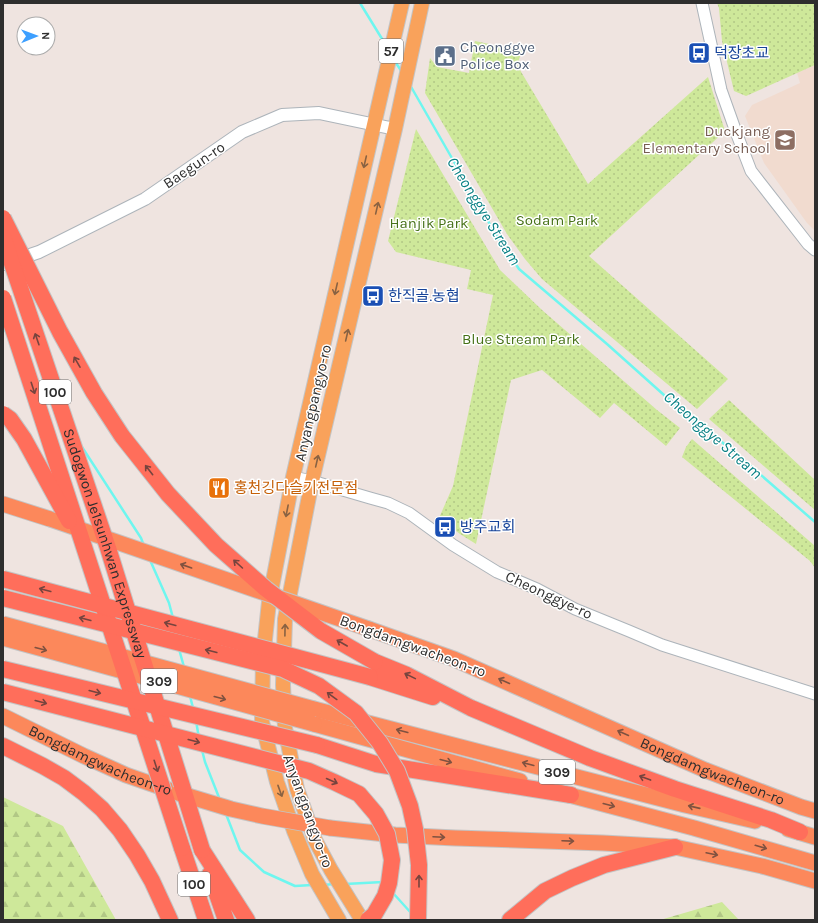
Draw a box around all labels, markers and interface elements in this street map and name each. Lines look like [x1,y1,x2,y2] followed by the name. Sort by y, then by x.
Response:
[16,16,56,56] north arrow
[39,32,52,40] text: N
[460,38,535,73] place label: Cheonggye Police Box
[379,39,403,63] road number: 57
[686,40,712,66] bus stop icon: 덕장초교
[432,43,458,69] public building icon: Cheonggye Police Box
[714,44,769,62] place label: 덕장초교
[643,122,771,157] place label: Duckjang Elementary School
[772,127,798,153] school or university icon: Duckjang Elementary School
[160,138,228,192] street label: Baegun-ro
[443,153,525,269] water label: Cheonggye Stream
[361,155,369,168] one-way arrow
[373,202,381,215] one-way arrow
[516,211,598,229] park label: Sodam Park
[390,214,468,232] park label: Hanjik Park
[332,282,340,295] one-way arrow
[360,283,386,309] bus stop icon: 한직골.농협
[388,287,460,305] place label: 한직골.농협
[343,328,351,341] one-way arrow
[462,330,580,348] park label: Blue Stream Park
[33,333,41,345] one-way arrow
[291,343,335,463] street label: Anyangpangyo-ro
[72,356,80,368] one-way arrow
[39,380,71,404] road number: 100
[29,382,37,394] one-way arrow
[660,387,766,483] water label: Cheonggye Stream
[59,426,151,661] street label: Sudogwon Je1sunhwan Expressway
[313,455,321,468] one-way arrow
[144,465,153,476] one-way arrow
[206,475,232,501] restaurant icon: 홍천깅다슬기전문점
[234,479,358,497] place label: 홍천깅다슬기전문점
[282,504,290,517] one-way arrow
[432,514,458,540] bus stop icon: 방주교회
[460,518,515,536] place label: 방주교회
[233,560,243,569] one-way arrow
[180,562,193,569] one-way arrow
[503,567,595,623] street label: Cheonggye-ro
[39,586,52,593] one-way arrow
[337,611,489,681] street label: Bongdamgwacheon-ro
[79,615,92,622] one-way arrow
[164,619,177,627] one-way arrow
[281,624,289,637] one-way arrow
[336,638,348,646] one-way arrow
[34,645,47,653] one-way arrow
[205,646,218,654] one-way arrow
[141,669,177,693] road number: 309
[404,672,416,680] one-way arrow
[499,677,511,684] one-way arrow
[89,688,102,696] one-way arrow
[327,692,338,700] one-way arrow
[213,695,226,702] one-way arrow
[34,698,47,706] one-way arrow
[26,721,174,799] street label: Bongdamgwacheon-ro
[396,727,409,735] one-way arrow
[618,729,630,737] one-way arrow
[637,734,787,809] street label: Bongdamgwacheon-ro
[187,738,200,746] one-way arrow
[279,752,337,870] street label: Anyangpangyo-ro
[440,758,453,765] one-way arrow
[153,759,160,772] one-way arrow
[522,760,535,767] one-way arrow
[539,760,575,784] road number: 309
[639,774,651,782] one-way arrow
[325,778,337,785] one-way arrow
[276,784,284,796] one-way arrow
[602,802,615,810] one-way arrow
[688,803,701,810] one-way arrow
[432,834,445,841] one-way arrow
[561,838,574,845] one-way arrow
[755,844,768,852] one-way arrow
[705,851,718,859] one-way arrow
[178,872,210,896] road number: 100
[415,875,423,888] one-way arrow

